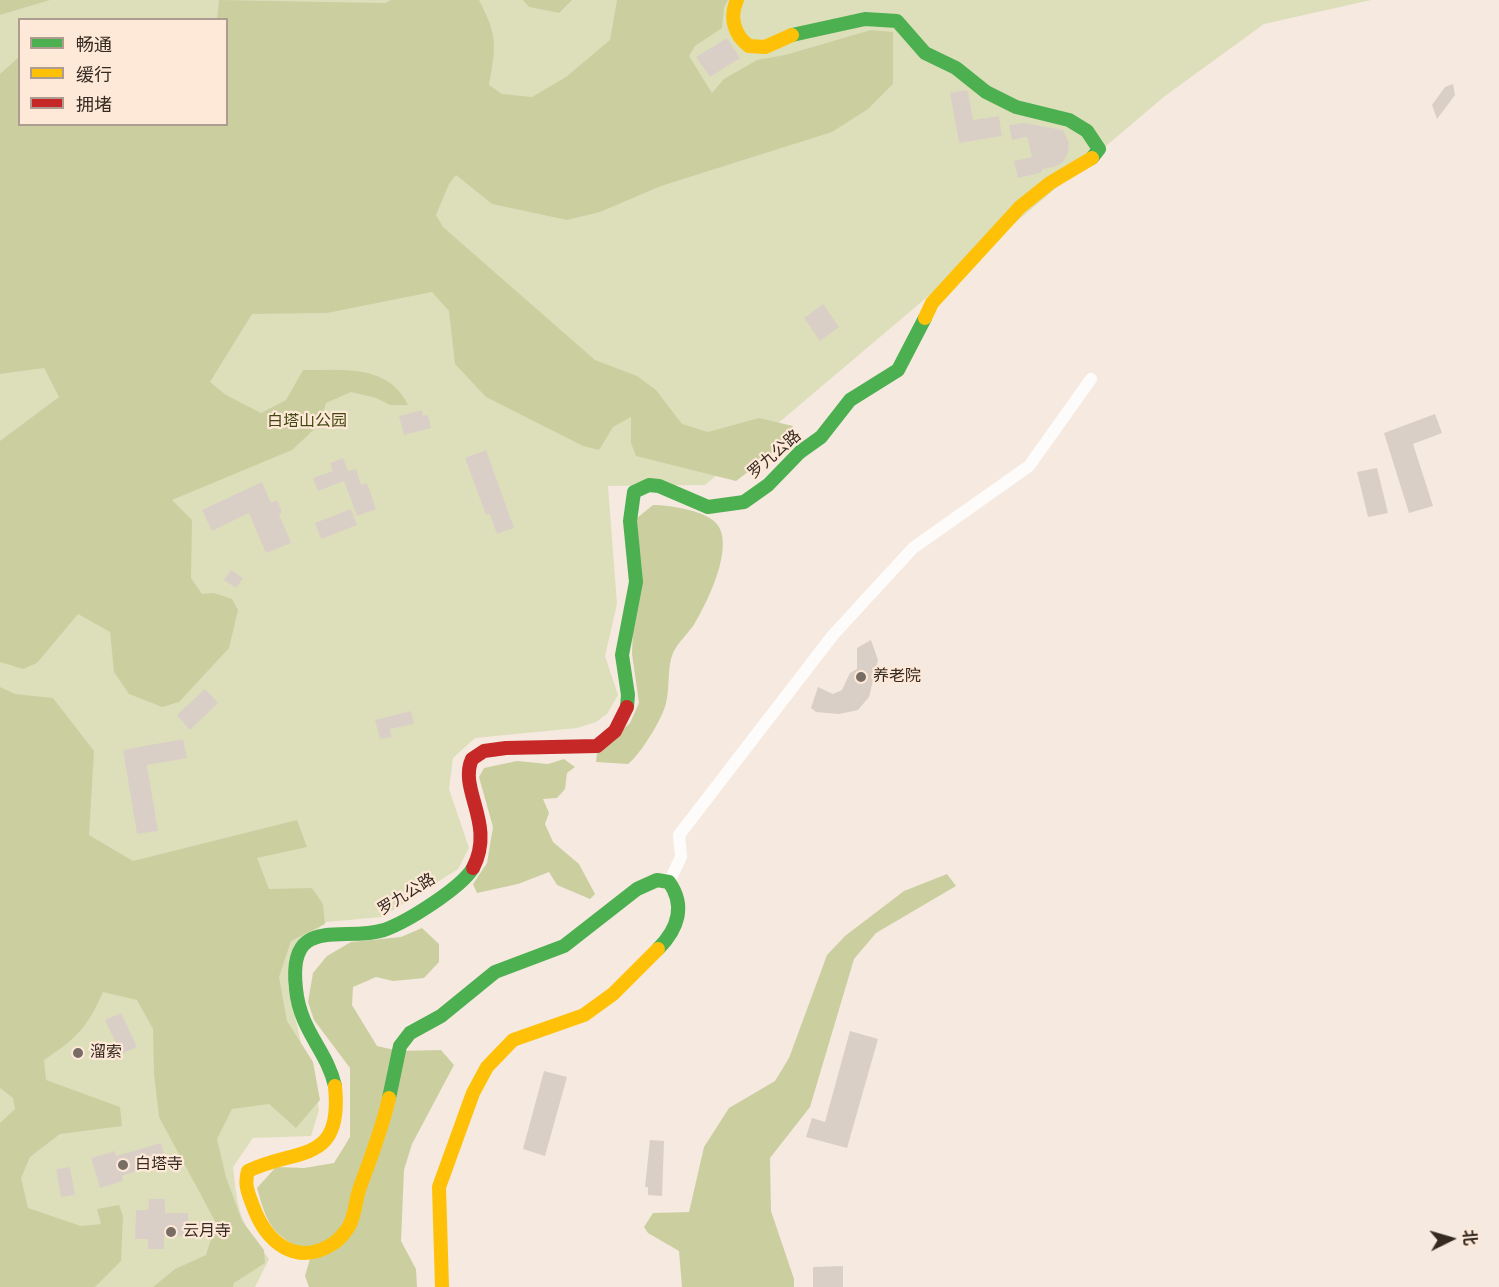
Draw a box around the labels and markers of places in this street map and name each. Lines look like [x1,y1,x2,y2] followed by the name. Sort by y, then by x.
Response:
[873,667,921,687] place label: 养老院
[854,670,868,684] marker: 养老院
[90,1043,122,1063] place label: 溜索
[71,1046,85,1060] marker: 溜索
[135,1155,183,1175] place label: 白塔寺
[116,1158,130,1172] marker: 白塔寺
[183,1222,231,1242] place label: 云月寺
[164,1225,178,1239] marker: 云月寺

